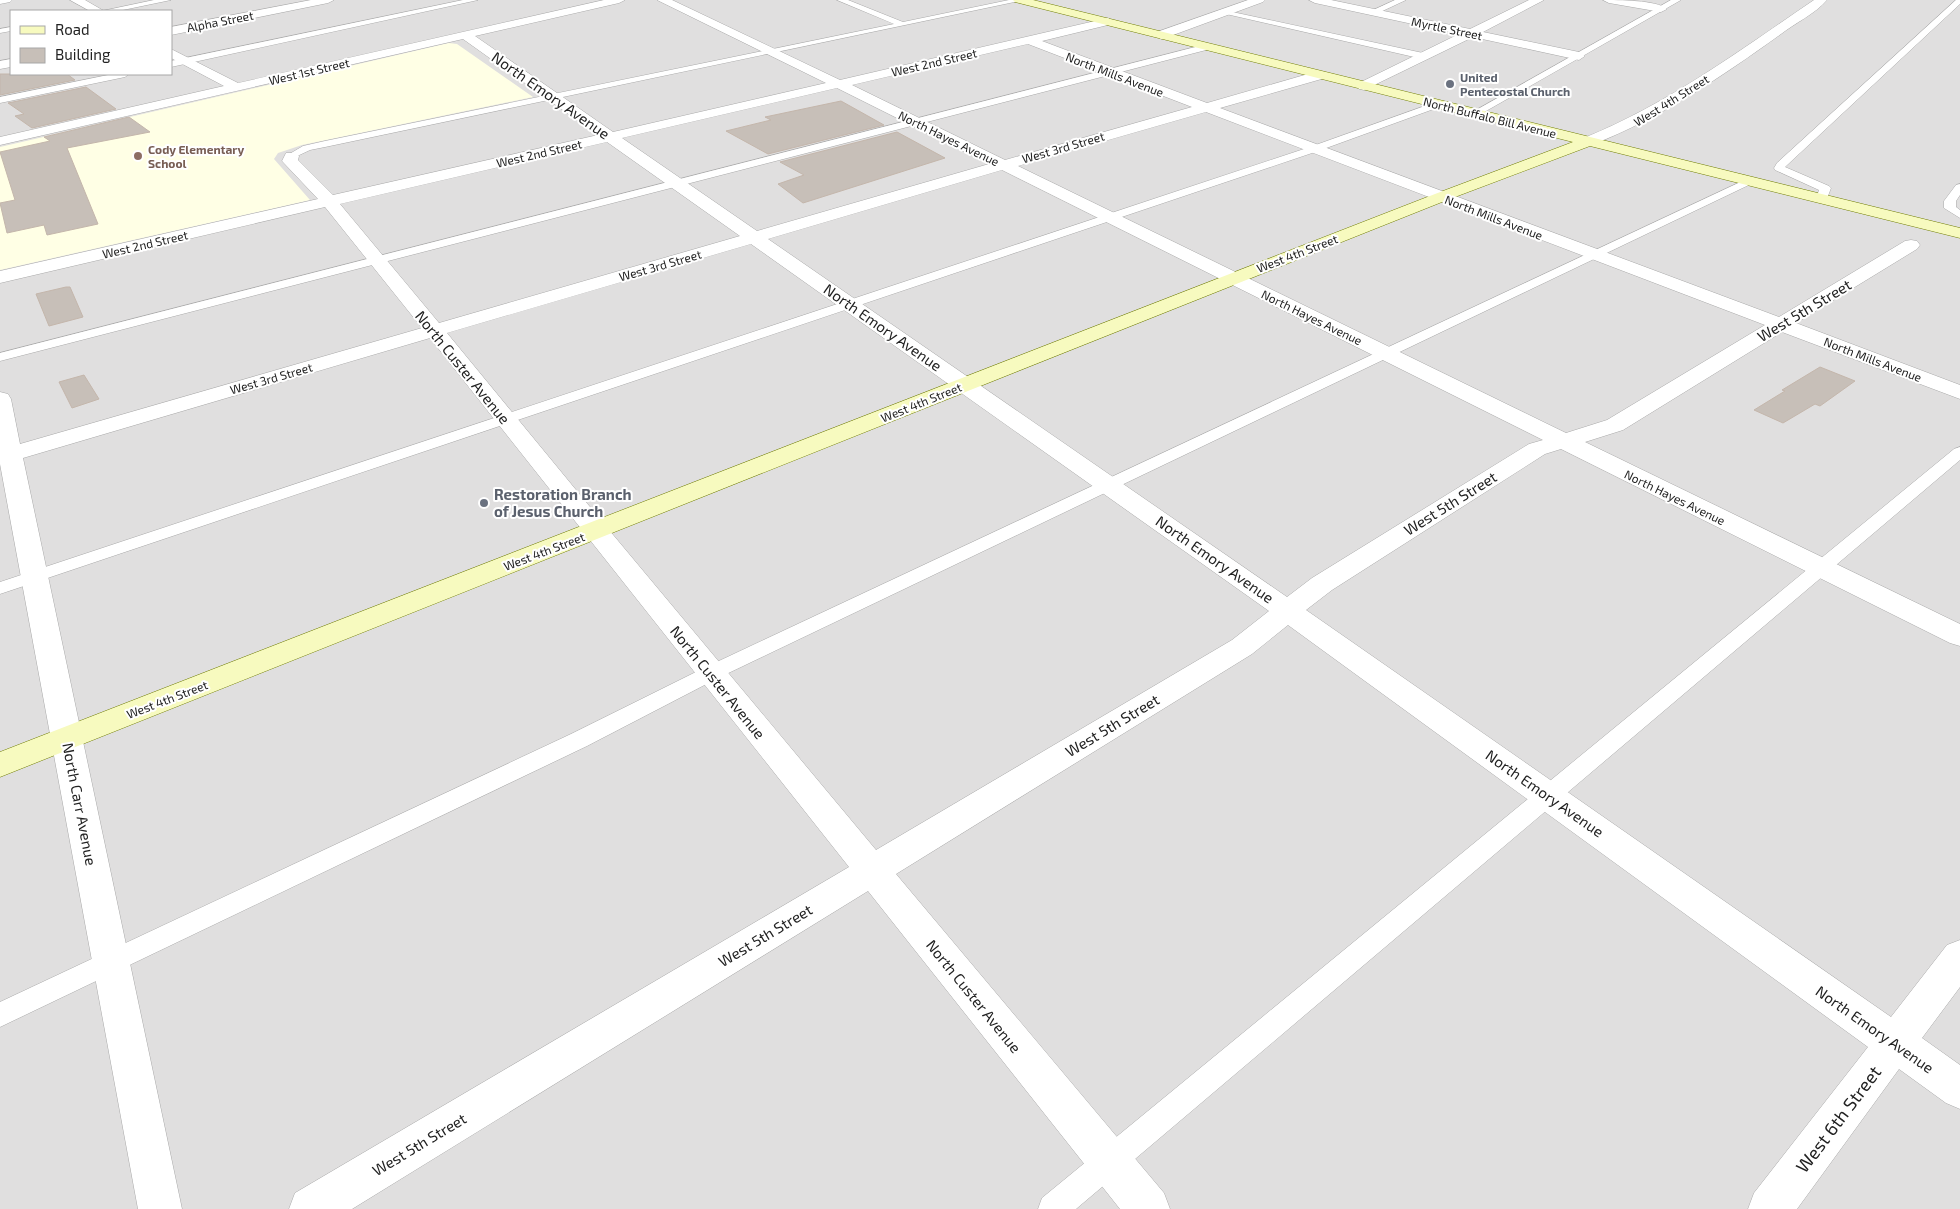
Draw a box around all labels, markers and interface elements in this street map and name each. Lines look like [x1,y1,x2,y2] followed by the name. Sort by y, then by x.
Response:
[185,8,255,34] street label: Alpha Street
[10,10,172,75] legend
[1410,14,1484,42] street label: Myrtle Street
[55,20,90,38] text: Road
[55,45,111,63] text: Building
[890,45,979,79] street label: West 2nd Street
[489,48,613,142] street label: North Emory Avenue
[1064,49,1166,99] street label: North Mills Avenue
[267,55,351,87] street label: West 1st Street
[1460,70,1570,98] place label: United Pentecostal Church
[1631,71,1711,129] street label: West 4th Street
[1444,78,1456,90] marker: United Pentecostal Church
[1422,94,1558,140] street label: North Buffalo Bill Avenue
[896,108,1002,168] street label: North Hayes Avenue
[1020,128,1106,165] street label: West 3rd Street
[495,136,584,170] street label: West 2nd Street
[148,142,244,170] place label: Cody Elementary School
[132,150,144,162] marker: Cody Elementary School
[1443,192,1545,242] street label: North Mills Avenue
[101,227,190,261] street label: West 2nd Street
[1254,231,1340,275] street label: West 4th Street
[617,246,703,283] street label: West 3rd Street
[1754,275,1854,345] street label: West 5th Street
[821,280,945,374] street label: North Emory Avenue
[1259,287,1365,347] street label: North Hayes Avenue
[412,307,514,427] street label: North Custer Avenue
[1822,334,1924,384] street label: North Mills Avenue
[228,359,314,396] street label: West 3rd Street
[879,379,964,425] street label: West 4th Street
[1400,467,1500,539] street label: West 5th Street
[1622,467,1728,527] street label: North Hayes Avenue
[494,485,632,520] place label: Restoration Branch of Jesus Church
[478,497,490,509] marker: Restoration Branch of Jesus Church
[1153,512,1277,606] street label: North Emory Avenue
[501,529,587,573] street label: West 4th Street
[667,622,769,742] street label: North Custer Avenue
[124,677,210,721] street label: West 4th Street
[1062,690,1162,760] street label: West 5th Street
[59,741,101,867] street label: North Carr Avenue
[1483,746,1607,840] street label: North Emory Avenue
[715,900,815,970] street label: West 5th Street
[923,936,1025,1056] street label: North Custer Avenue
[1813,982,1937,1076] street label: North Emory Avenue
[1791,1061,1885,1177] street label: West 6th Street
[369,1109,469,1179] street label: West 5th Street

